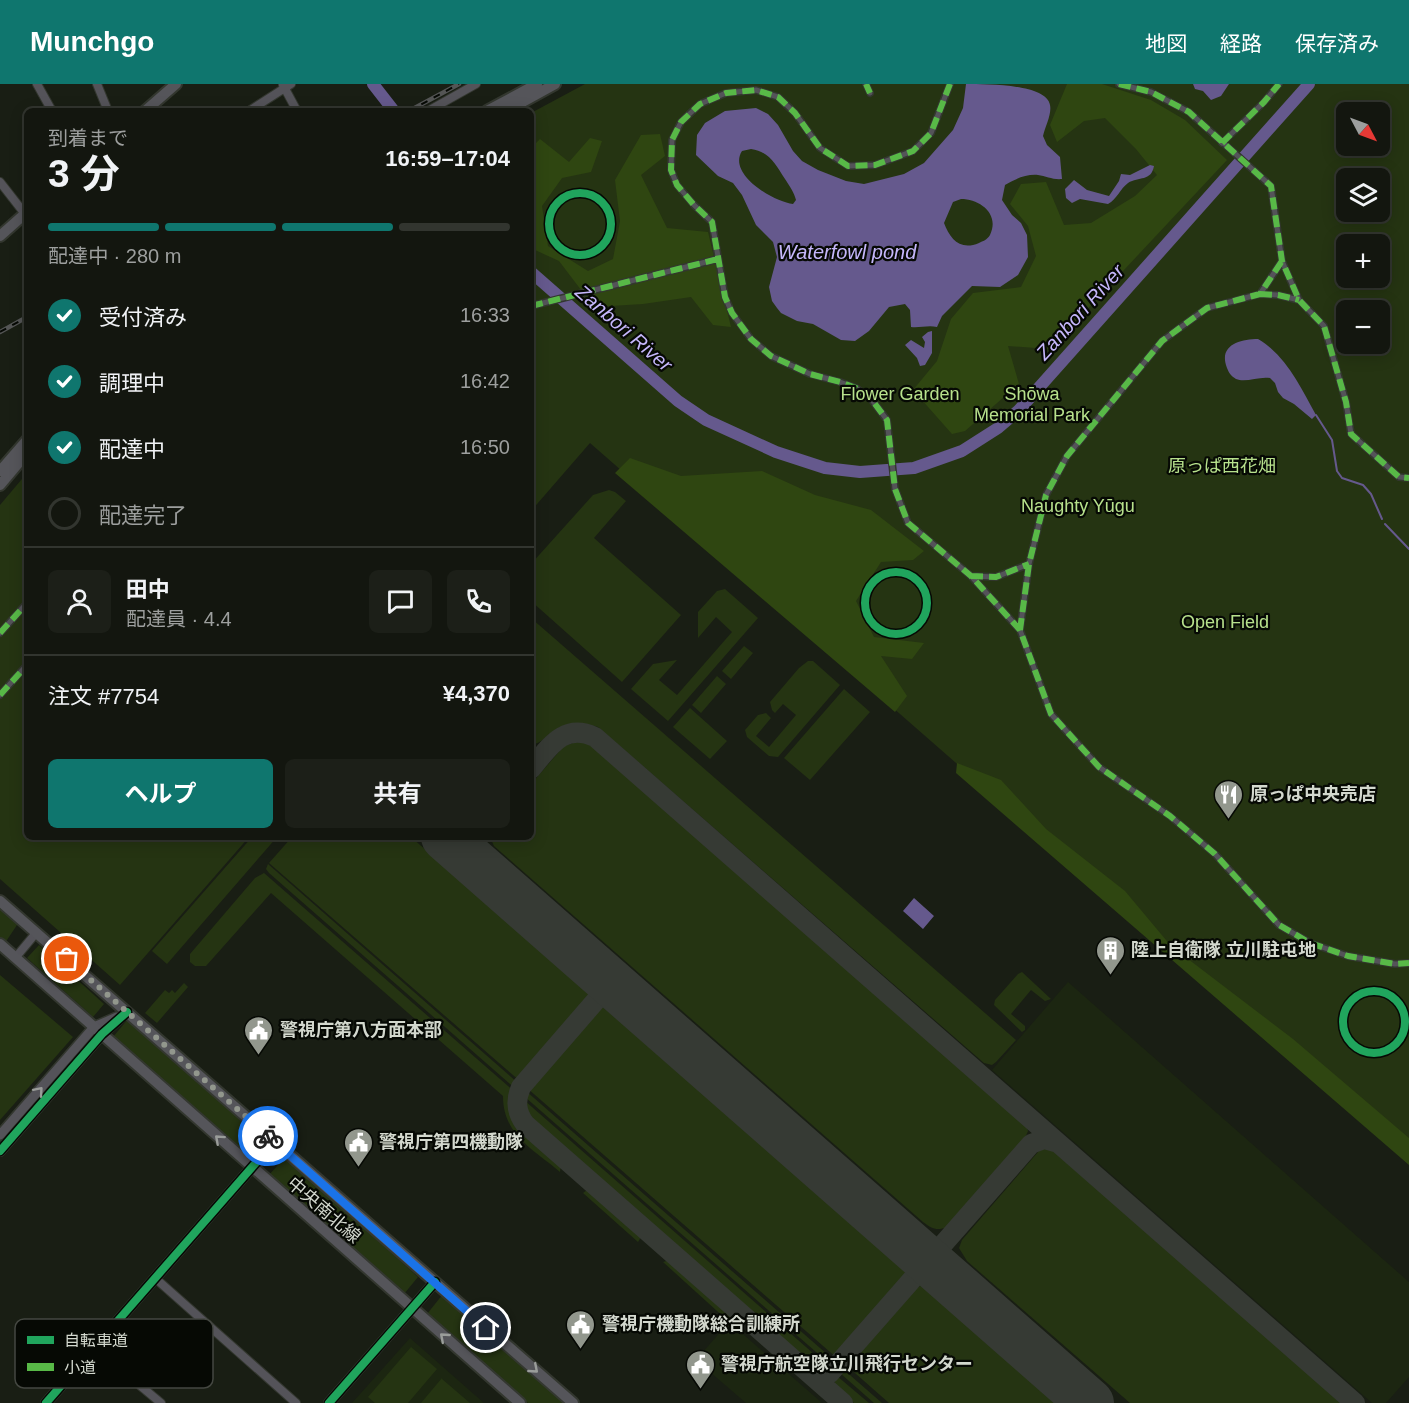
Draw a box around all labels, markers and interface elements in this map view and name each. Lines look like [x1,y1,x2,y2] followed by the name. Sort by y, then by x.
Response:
[30,26,154,57] text: Munchgo
[1145,32,1187,55] text: 地図
[1220,32,1262,55] text: 経路
[1295,32,1379,55] text: 保存済み
[1336,102,1390,156] north arrow
[1336,102,1390,354] map controls
[48,127,128,149] text: 到着まで
[385,146,510,171] text: 16:59–17:04
[48,152,120,195] text: 3 分
[1336,168,1390,222] button: layers
[1336,234,1390,288] button: +
[778,241,917,263] water label: Waterfowl pond
[48,245,181,267] text: 配達中 · 280 m
[1031,259,1129,365] water label: Zanbori River
[571,280,678,377] water label: Zanbori River
[48,299,81,332] icon: check
[1336,300,1390,354] button: −
[460,304,510,326] text: 16:33
[99,305,187,330] text: 受付済み
[48,365,81,398] icon: check
[460,370,510,392] text: 16:42
[99,371,165,396] text: 調理中
[840,384,960,404] park label: Flower Garden
[974,384,1091,425] park label: Shōwa Memorial Park
[48,431,81,464] icon: check
[460,436,510,458] text: 16:50
[99,437,165,462] text: 配達中
[1168,456,1276,476] park label: 原っぱ西花畑
[1021,496,1135,516] park label: Naughty Yūgu
[99,503,187,528] text: 配達完了
[48,570,111,633] button: person
[369,570,432,633] button: chat
[447,570,510,633] button: phone
[126,577,170,602] text: 田中
[126,608,232,630] text: 配達員 · 4.4
[1181,612,1269,632] park label: Open Field
[443,681,510,706] text: ¥4,370
[48,684,159,709] text: 注文 #7754
[48,759,273,828] button: ヘルプ
[285,759,510,828] button: 共有
[1213,778,1245,820] restaurant icon: 原っぱ中央売店
[1250,784,1376,804] place label: 原っぱ中央売店
[41,933,92,984] pin
[1094,934,1126,976] building icon: 陸上自衛隊 立川駐屯地
[1131,939,1316,960] place label: 陸上自衛隊 立川駐屯地
[50,942,83,975] icon: bag
[243,1014,275,1056] public building icon: 警視庁第八方面本部
[280,1020,442,1040] place label: 警視庁第八方面本部
[32,1087,43,1098] one-way arrow
[238,1106,298,1166] courier
[252,1120,285,1153] icon: bike
[342,1126,374,1168] public building icon: 警視庁第四機動隊
[379,1132,523,1152] place label: 警視庁第四機動隊
[215,1135,226,1146] one-way arrow
[283,1173,365,1247] street label: 中央南北線
[460,1302,511,1353] pin
[565,1308,597,1350] public building icon: 警視庁機動隊総合訓練所
[469,1311,502,1344] icon: home
[602,1314,800,1334] place label: 警視庁機動隊総合訓練所
[15,1319,213,1388] legend
[64,1332,128,1349] text: 自転車道
[440,1333,451,1344] one-way arrow
[684,1348,716,1390] public building icon: 警視庁航空隊立川飛行センター
[721,1353,973,1374] place label: 警視庁航空隊立川飛行センター
[64,1359,96,1376] text: 小道
[527,1362,538,1373] one-way arrow

